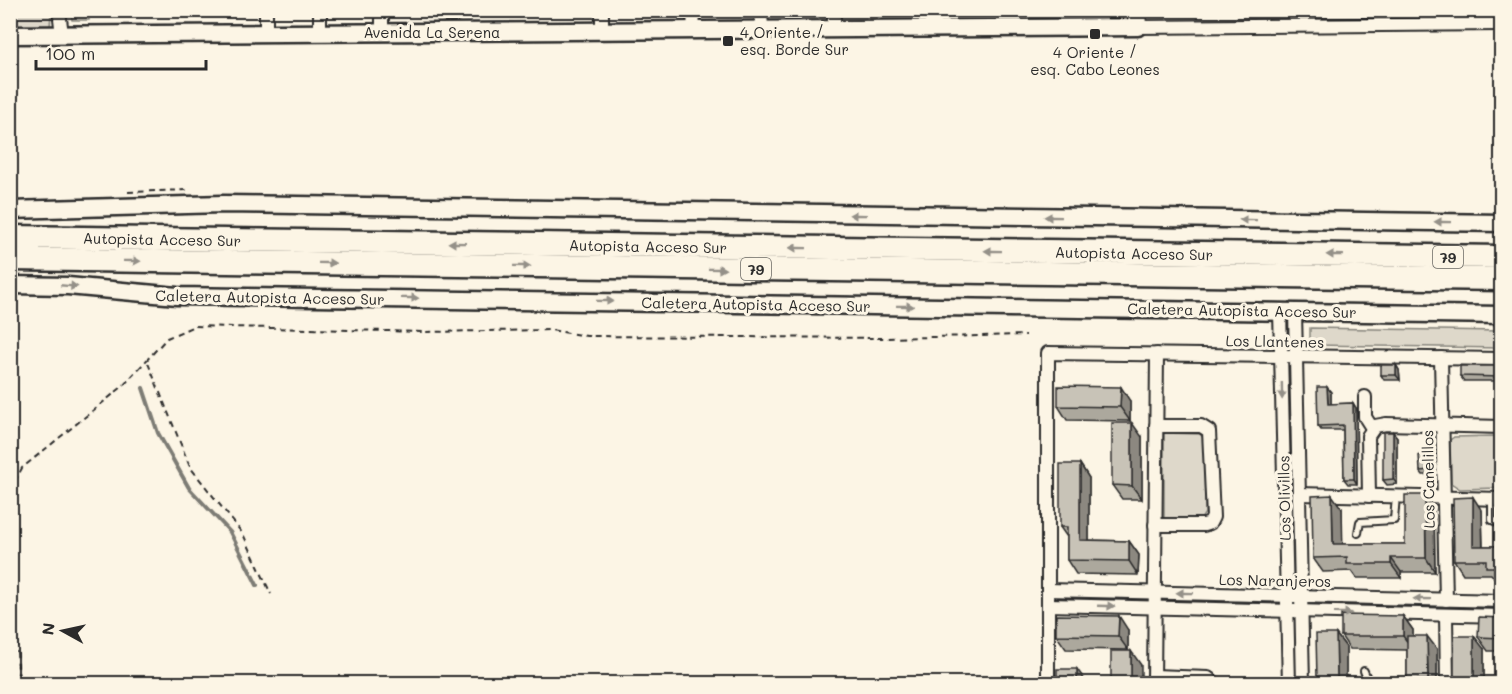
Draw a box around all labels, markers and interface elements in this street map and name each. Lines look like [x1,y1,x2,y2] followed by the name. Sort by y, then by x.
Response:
[364,22,500,42] street label: Avenida La Serena
[740,22,849,59] place label: 4 Oriente / esq. Borde Sur
[1088,27,1102,41] marker: 4 Oriente / esq. Cabo Leones
[36,33,206,71] scale bar
[721,34,735,48] marker: 4 Oriente / esq. Borde Sur
[45,41,95,65] text: 100 m
[1030,42,1160,79] place label: 4 Oriente / esq. Cabo Leones
[849,210,868,219] one-way arrow
[1044,212,1063,222] one-way arrow
[1239,215,1258,224] one-way arrow
[1434,217,1453,227] one-way arrow
[83,228,241,250] street label: Autopista Acceso Sur
[569,235,727,257] street label: Autopista Acceso Sur
[447,238,466,248] one-way arrow
[1055,242,1213,264] street label: Autopista Acceso Sur
[789,243,808,253] one-way arrow
[984,246,1003,255] one-way arrow
[1433,246,1463,268] road number: 79
[1326,250,1345,260] one-way arrow
[122,256,141,266] one-way arrow
[741,258,771,280] road number: 79
[317,259,336,268] one-way arrow
[512,261,531,271] one-way arrow
[707,264,726,274] one-way arrow
[59,282,78,291] one-way arrow
[155,285,385,309] street label: Caletera Autopista Acceso Sur
[641,292,871,316] street label: Caletera Autopista Acceso Sur
[401,294,420,303] one-way arrow
[596,297,615,306] one-way arrow
[1127,298,1357,322] street label: Caletera Autopista Acceso Sur
[896,301,915,310] one-way arrow
[1225,330,1325,352] street label: Los Llantenes
[1277,381,1287,400] one-way arrow
[1417,430,1439,528] street label: Los Canelillos
[1273,455,1295,541] street label: Los Olivillos
[1219,569,1331,591] street label: Los Naranjeros
[1176,589,1195,598] one-way arrow
[1413,594,1432,604] one-way arrow
[33,601,93,661] north arrow
[1097,602,1116,611] one-way arrow
[1333,608,1352,617] one-way arrow
[36,621,59,636] text: N

